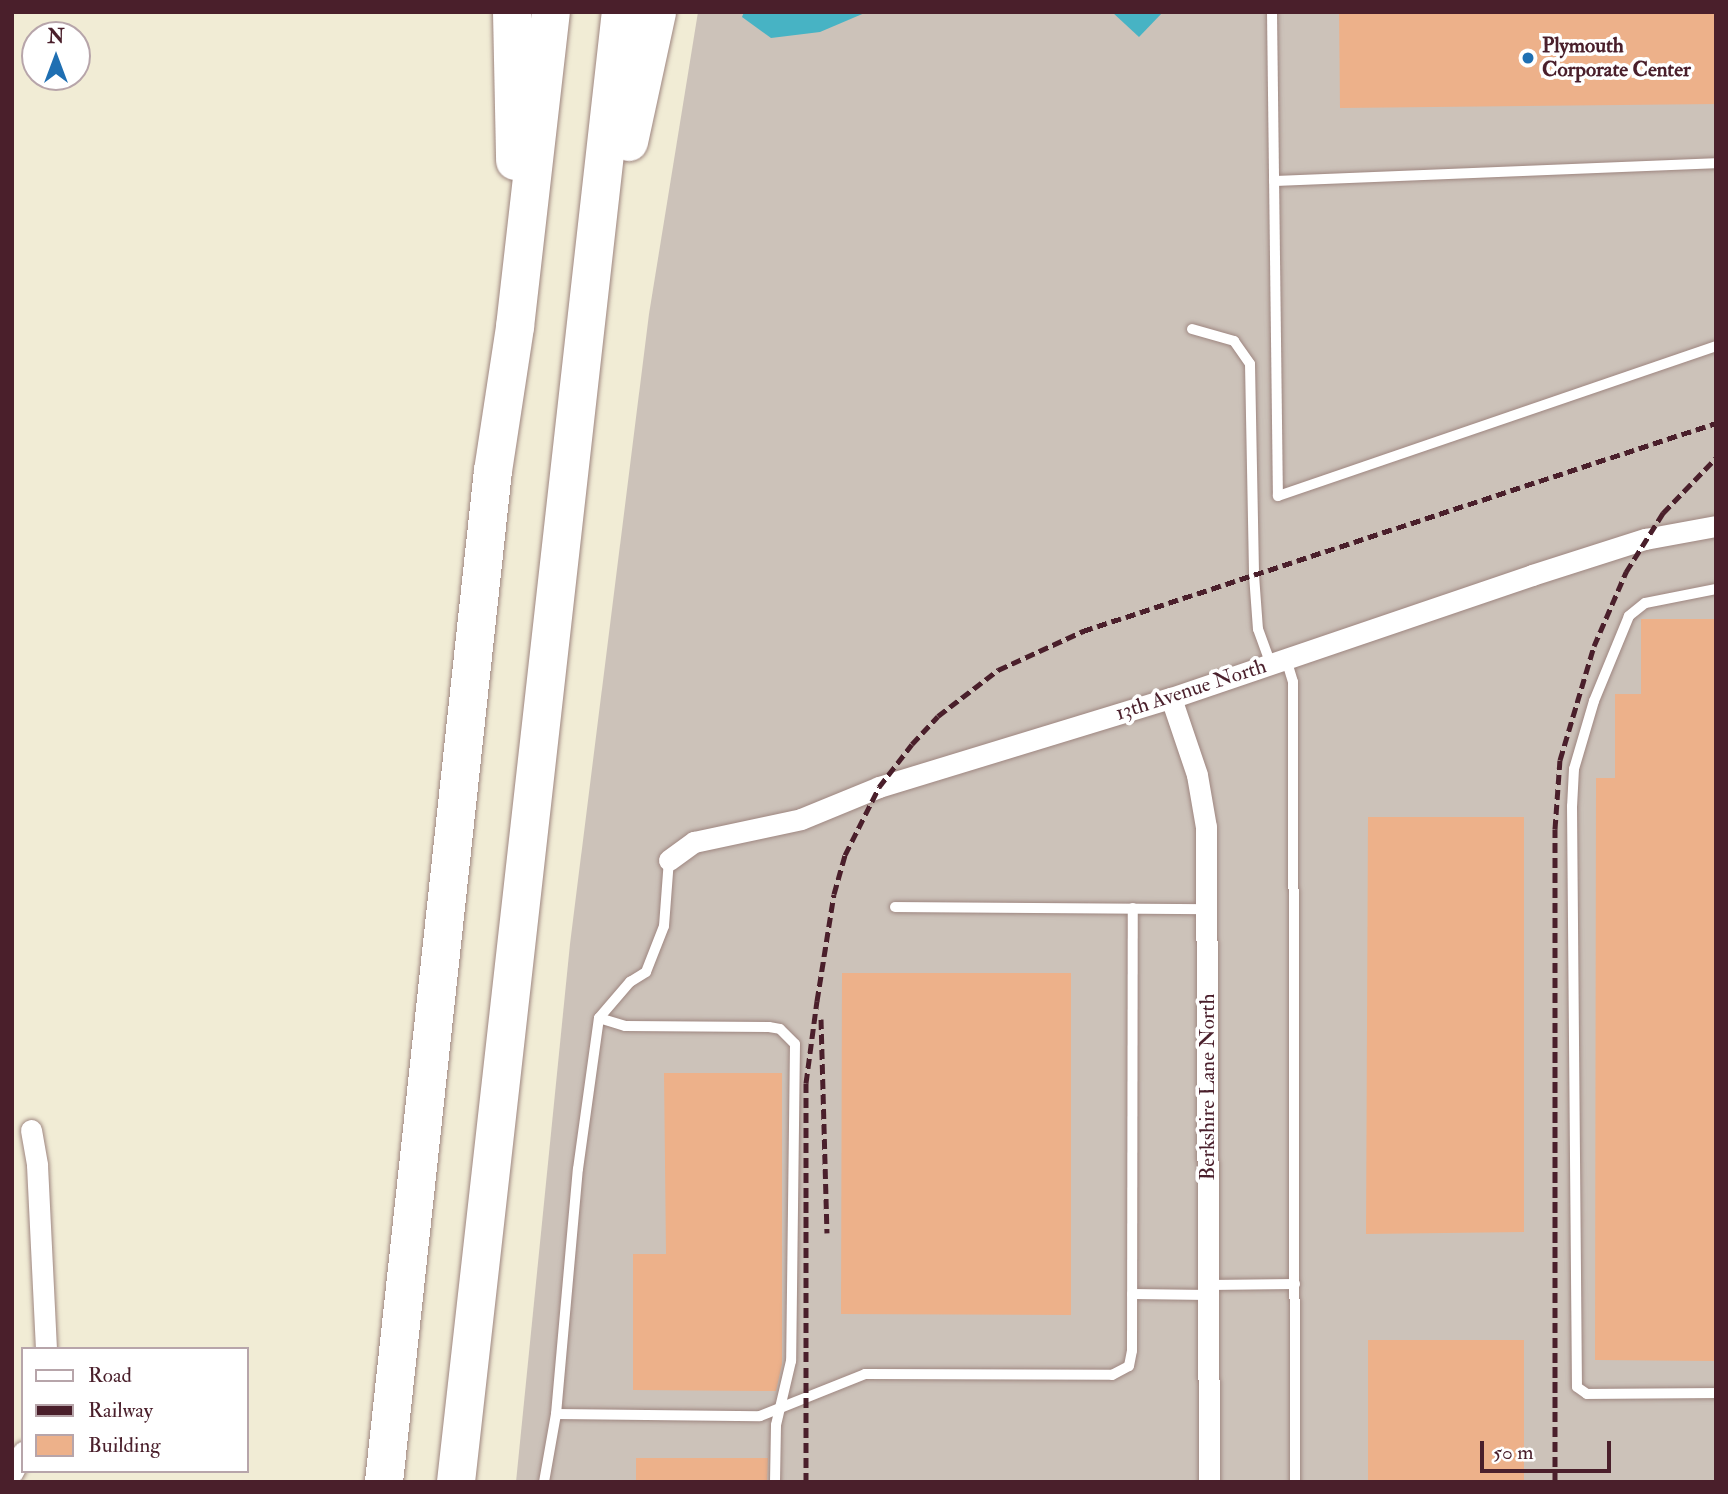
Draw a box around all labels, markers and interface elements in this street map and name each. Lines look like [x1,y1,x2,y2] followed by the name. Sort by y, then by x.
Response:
[21,21,91,91] north arrow
[47,25,65,49] text: N
[1542,33,1691,83] place label: Plymouth Corporate Center
[1520,50,1536,66] marker: Plymouth Corporate Center
[1112,654,1270,726] street label: 13th Avenue North
[1195,994,1221,1180] street label: Berkshire Lane North
[21,1347,248,1473] legend
[88,1362,132,1389] text: Road
[88,1397,153,1424] text: Railway
[1483,1428,1614,1472] scale bar
[88,1432,161,1459] text: Building
[1493,1439,1534,1466] text: 50 m

